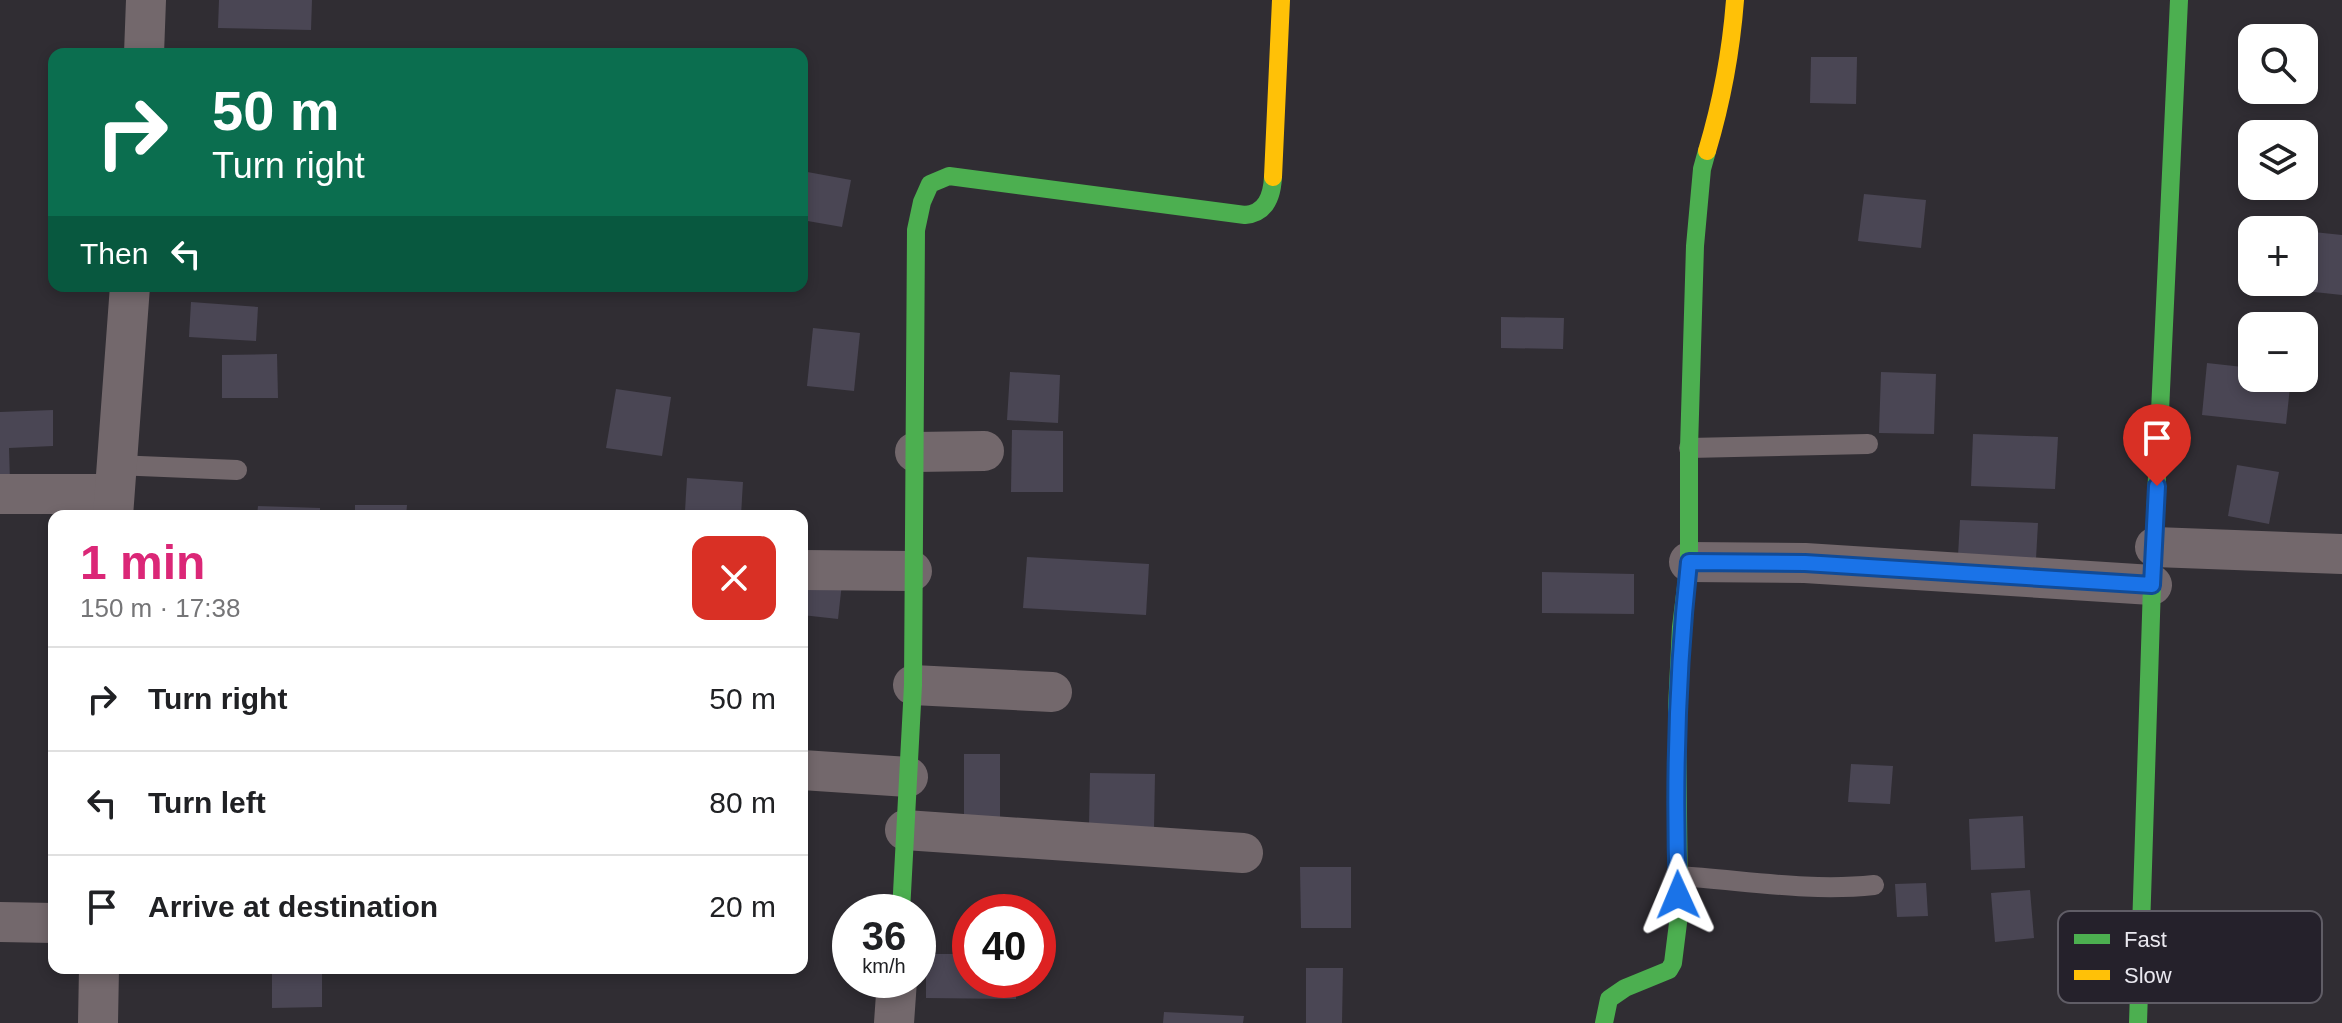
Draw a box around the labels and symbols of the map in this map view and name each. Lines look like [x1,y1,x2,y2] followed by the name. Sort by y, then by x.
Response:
[2123,404,2191,486] pin
[1636,853,1720,937] position arrow
[952,894,1056,998] speed limit sign: 40
[2058,911,2322,1003] legend
[2124,927,2167,952] text: Fast
[2124,963,2172,988] text: Slow

